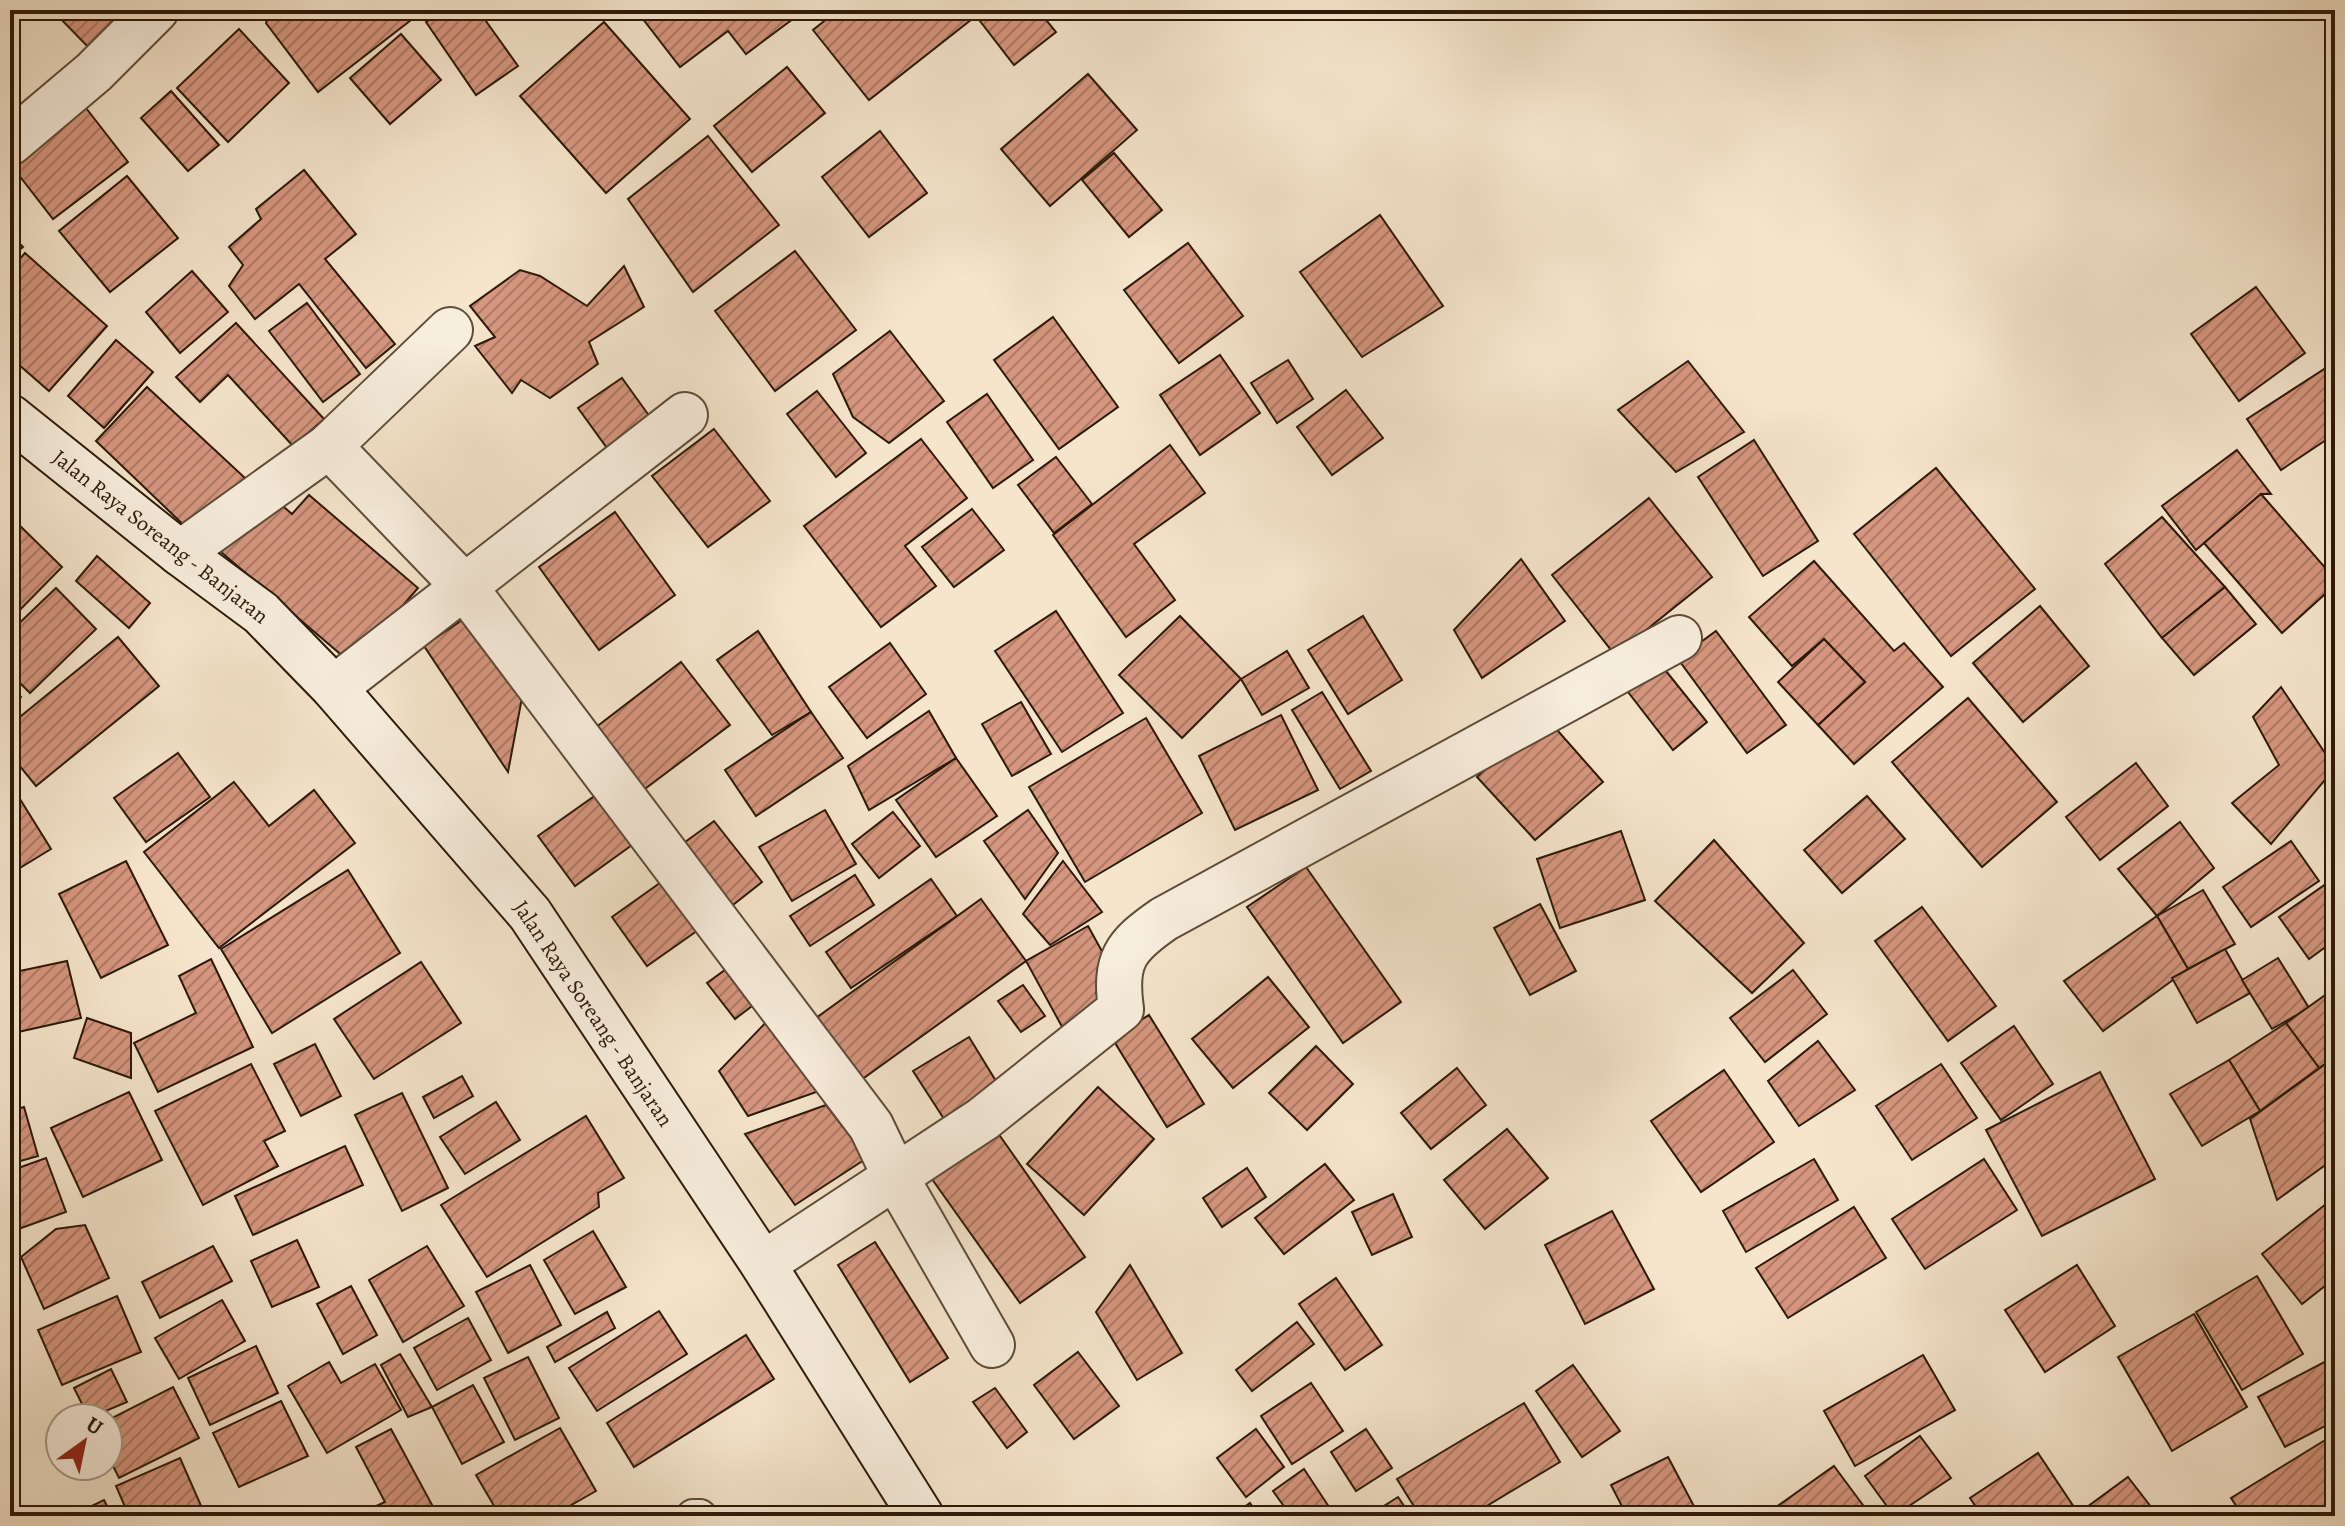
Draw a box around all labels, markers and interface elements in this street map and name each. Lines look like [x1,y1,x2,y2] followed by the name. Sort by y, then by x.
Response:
[46,443,275,631] street label: Jalan Raya Soreang - Banjaran
[506,894,680,1133] street label: Jalan Raya Soreang - Banjaran
[44,1402,124,1482] north arrow
[80,1410,109,1443] text: U

